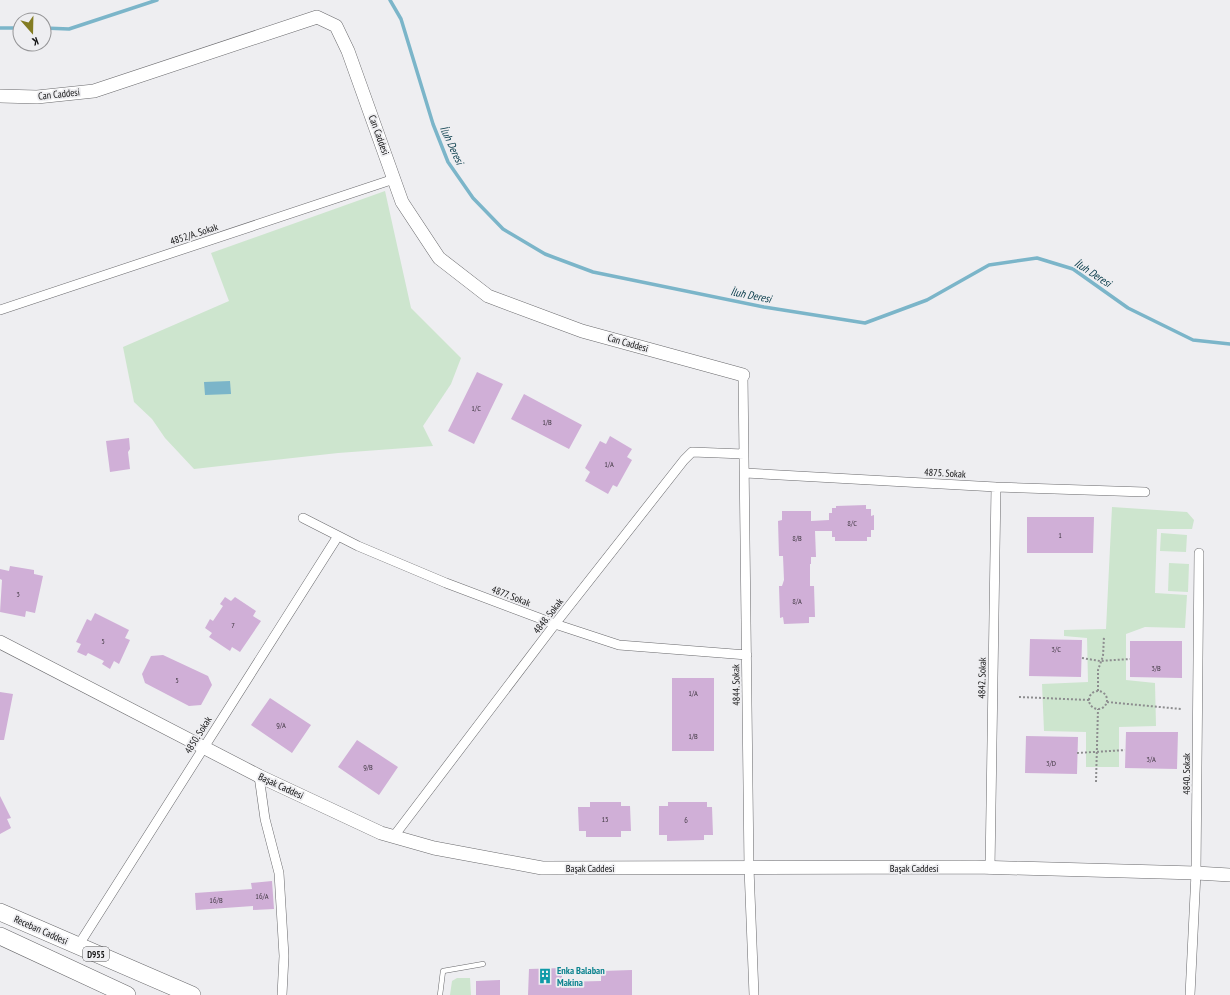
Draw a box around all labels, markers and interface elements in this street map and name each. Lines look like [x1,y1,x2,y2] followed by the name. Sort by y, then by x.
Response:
[12,12,52,52] north arrow
[30,34,41,49] text: K
[38,85,80,103] street label: Can Caddesi
[366,113,392,157] street label: Can Caddesi
[437,123,468,168] water label: İluh Deresi
[168,220,220,248] street label: 4852/A. Sokak
[1072,256,1115,291] water label: İluh Deresi
[730,284,774,306] water label: İluh Deresi
[606,331,650,355] street label: Can Caddesi
[471,403,481,413] house number: 1/C
[542,417,552,427] house number: 1/B
[604,459,614,469] house number: 1/A
[924,465,966,481] street label: 4875. Sokak
[847,518,857,528] house number: 8/C
[1058,530,1062,540] house number: 1
[792,533,802,543] house number: 8/B
[490,583,532,609] street label: 4877. Sokak
[16,589,20,599] house number: 3
[530,596,566,636] street label: 4848. Sokak
[792,596,802,606] house number: 8/A
[231,620,235,630] house number: 7
[101,636,105,646] house number: 5
[1051,644,1061,654] house number: 3/C
[975,657,989,699] street label: 4842. Sokak
[1151,663,1161,673] house number: 3/B
[729,664,743,706] street label: 4844. Sokak
[175,675,179,685] house number: 5
[688,688,698,698] house number: 1/A
[181,714,215,756] street label: 4850. Sokak
[276,720,286,730] house number: 9/A
[688,731,698,741] house number: 1/B
[1180,753,1193,795] street label: 4840. Sokak
[1146,754,1156,764] house number: 3/A
[1046,758,1056,768] house number: 3/D
[363,762,373,772] house number: 9/B
[256,770,306,802] street label: Başak Caddesi
[601,814,609,824] house number: 15
[684,815,688,825] house number: 6
[566,862,614,875] street label: Başak Caddesi
[890,862,938,875] street label: Başak Caddesi
[255,891,269,901] house number: 16/A
[209,895,223,905] house number: 16/B
[12,912,70,948] street label: Receban Caddesi
[83,947,109,961] road number: D955
[557,964,605,989] place label: Enka Balaban Makina
[536,967,554,985] building icon: Enka Balaban Makina

